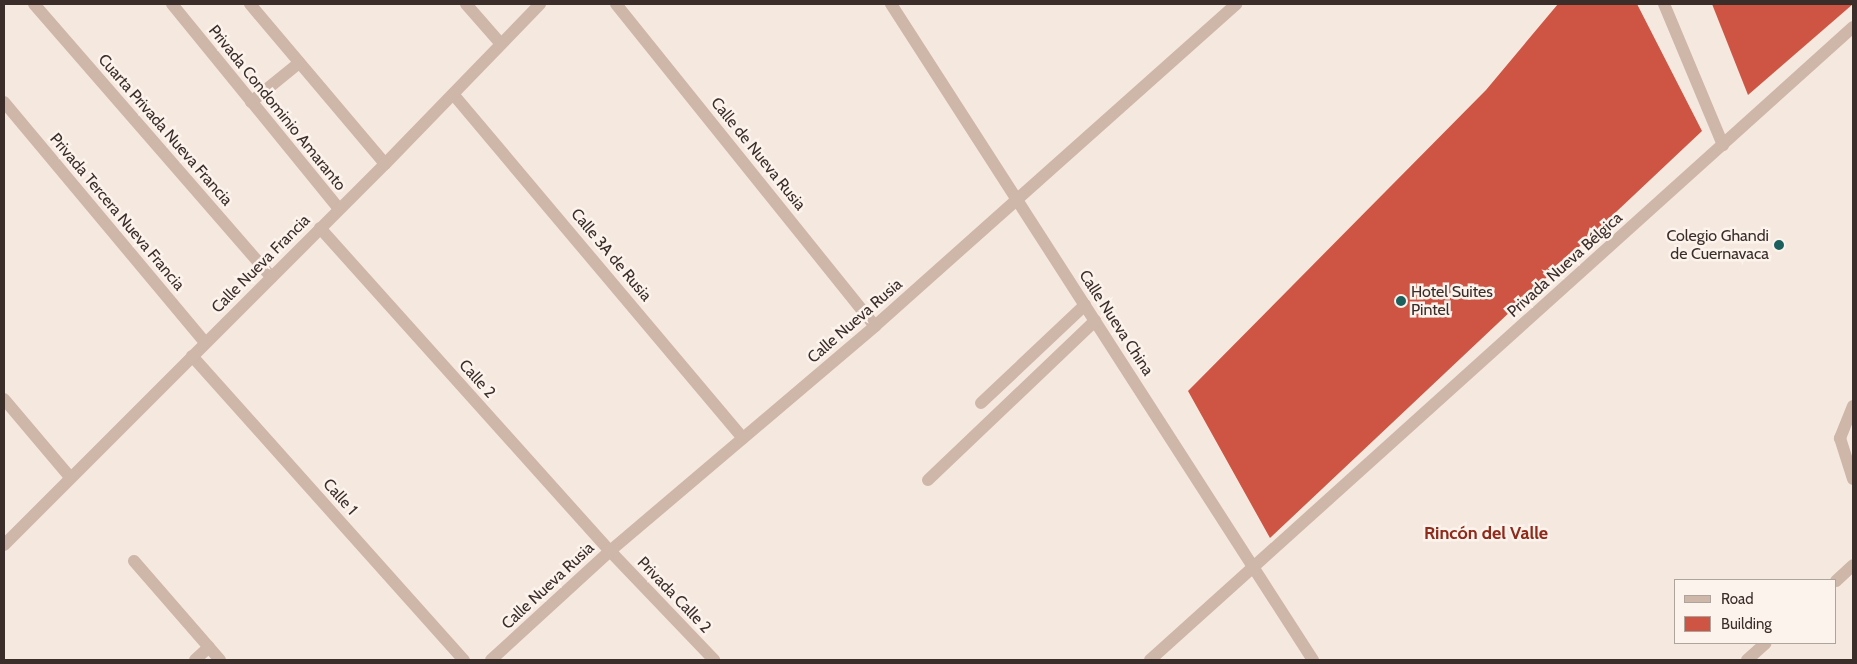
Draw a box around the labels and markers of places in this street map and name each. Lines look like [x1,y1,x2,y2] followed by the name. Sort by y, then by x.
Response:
[1666,226,1769,264] place label: Colegio Ghandi de Cuernavaca
[1773,239,1785,251] marker: Colegio Ghandi de Cuernavaca
[1411,282,1493,320] place label: Hotel Suites Pintel
[1395,295,1407,307] marker: Hotel Suites Pintel

